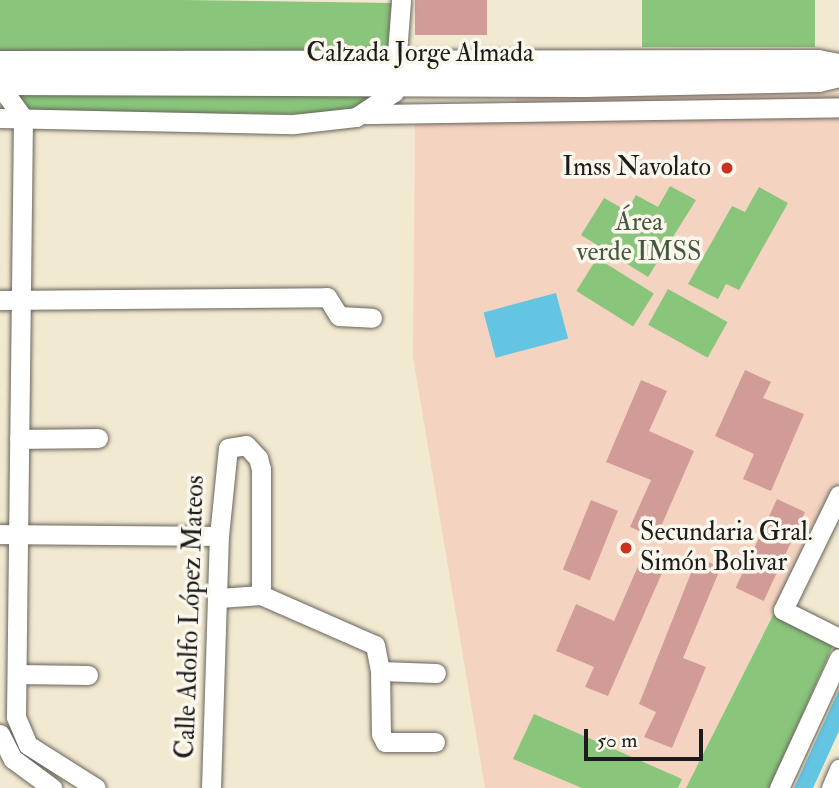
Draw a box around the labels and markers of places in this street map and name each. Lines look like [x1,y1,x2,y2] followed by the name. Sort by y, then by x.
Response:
[562,152,711,184] place label: Imss Navolato
[717,158,737,178] marker: Imss Navolato
[640,517,813,578] place label: Secundaria Gral. Simón Bolivar
[618,540,634,556] marker: Secundaria Gral. Simón Bolivar

